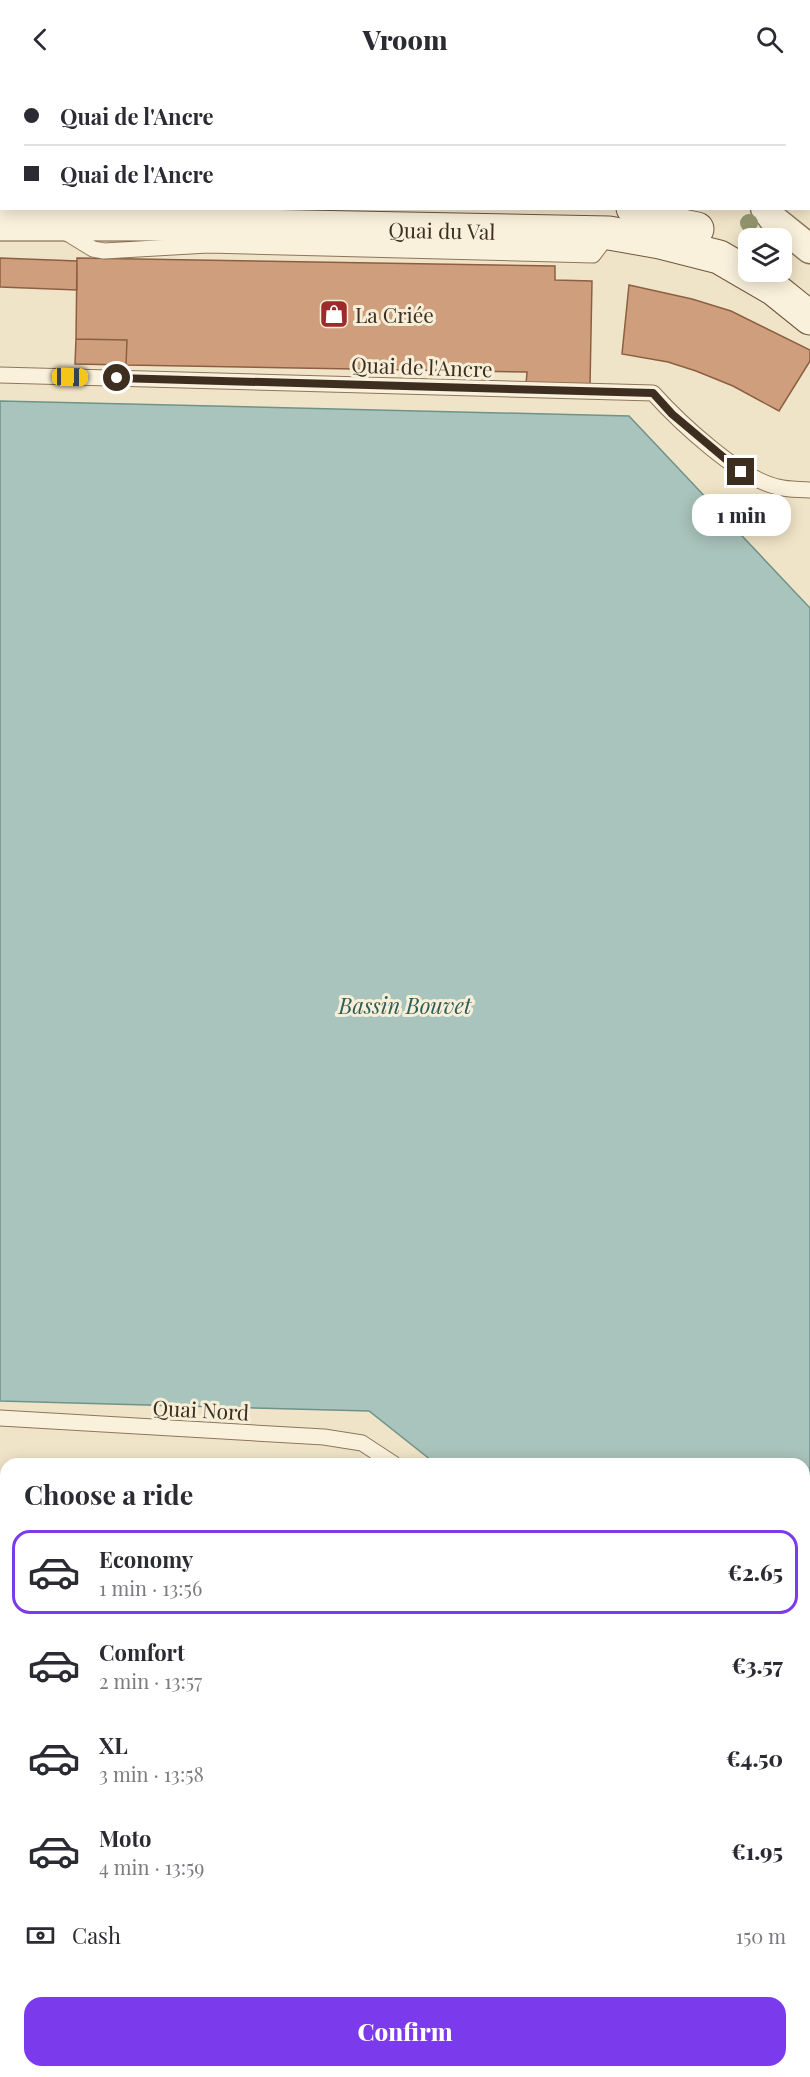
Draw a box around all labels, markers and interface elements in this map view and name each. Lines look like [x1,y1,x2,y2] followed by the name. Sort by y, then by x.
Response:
[363,21,447,57] text: Vroom
[24,23,57,56] icon: back
[753,23,786,56] icon: search
[60,101,214,131] text: Quai de l'Ancre
[60,159,214,189] text: Quai de l'Ancre
[388,215,496,245] street label: Quai du Val
[738,228,792,282] map controls
[738,228,792,282] button: layers
[318,298,350,330] shop icon: La Criée
[355,300,434,328] place label: La Criée
[351,350,493,382] street label: Quai de l'Ancre
[103,364,130,391] route start
[52,368,88,386] car
[727,458,754,485] route end
[692,493,790,535] callout: 1 min
[717,501,766,528] text: 1 min
[338,990,473,1020] water label: Bassin Bouvet
[152,1392,250,1426] street label: Quai Nord
[24,1476,193,1512] text: Choose a ride
[99,1544,193,1574] text: Economy
[27,1545,81,1599] icon: car
[728,1557,783,1587] text: €2.65
[99,1574,202,1601] text: 1 min · 13:56
[99,1637,185,1667] text: Comfort
[27,1638,81,1692] icon: car
[731,1650,783,1680] text: €3.57
[99,1667,202,1694] text: 2 min · 13:57
[99,1730,128,1760] text: XL
[27,1731,81,1785] icon: car
[726,1743,783,1773] text: €4.50
[99,1760,204,1787] text: 3 min · 13:58
[99,1823,152,1853] text: Moto
[27,1824,81,1878] icon: car
[731,1836,783,1866] text: €1.95
[99,1853,205,1880] text: 4 min · 13:59
[24,1919,57,1952] icon: cash
[72,1920,121,1950] text: Cash
[736,1922,786,1949] text: 150 m
[24,1997,786,2066] button: Confirm

